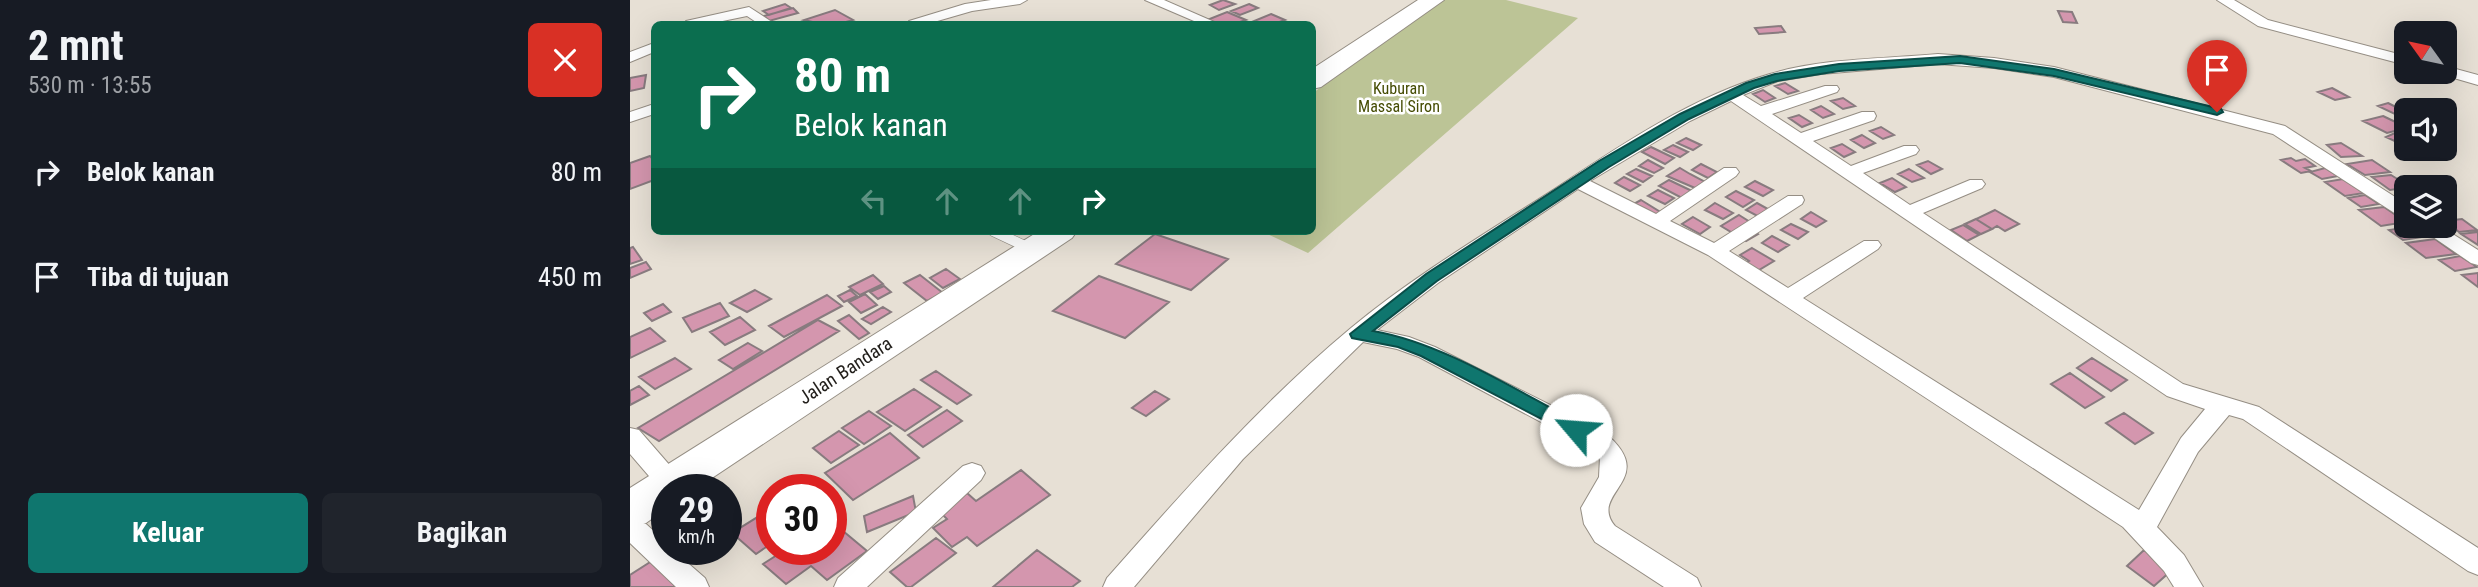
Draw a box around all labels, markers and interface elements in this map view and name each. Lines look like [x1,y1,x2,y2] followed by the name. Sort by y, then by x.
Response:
[28,21,124,70] text: 2 mnt
[2394,21,2457,84] north arrow
[2394,21,2457,238] map controls
[528,23,602,97] button: close
[2187,40,2247,112] pin
[794,47,891,104] text: 80 m
[679,49,770,140] icon: right
[2198,51,2236,89] icon: arrive
[28,72,152,99] text: 530 m · 13:55
[1358,79,1440,116] park label: Kuburan Massal Siron
[2394,98,2457,161] button: sound
[794,106,948,144] text: Belok kanan
[28,153,66,191] icon: right
[87,157,214,187] text: Belok kanan
[551,157,602,187] text: 80 m
[2394,175,2457,238] button: layers
[855,182,893,220] icon: left
[928,182,966,220] icon: ahead
[1001,182,1039,220] icon: ahead
[1074,182,1112,220] icon: right
[28,258,66,296] icon: arrive
[87,262,229,292] text: Tiba di tujuan
[538,262,602,292] text: 450 m
[794,332,896,409] street label: Jalan Bandara
[1539,393,1613,467] position arrow
[756,474,847,565] speed limit sign: 30
[679,490,714,531] text: 29
[28,493,308,573] button: Keluar
[322,493,602,573] button: Bagikan
[678,526,715,547] text: km/h

